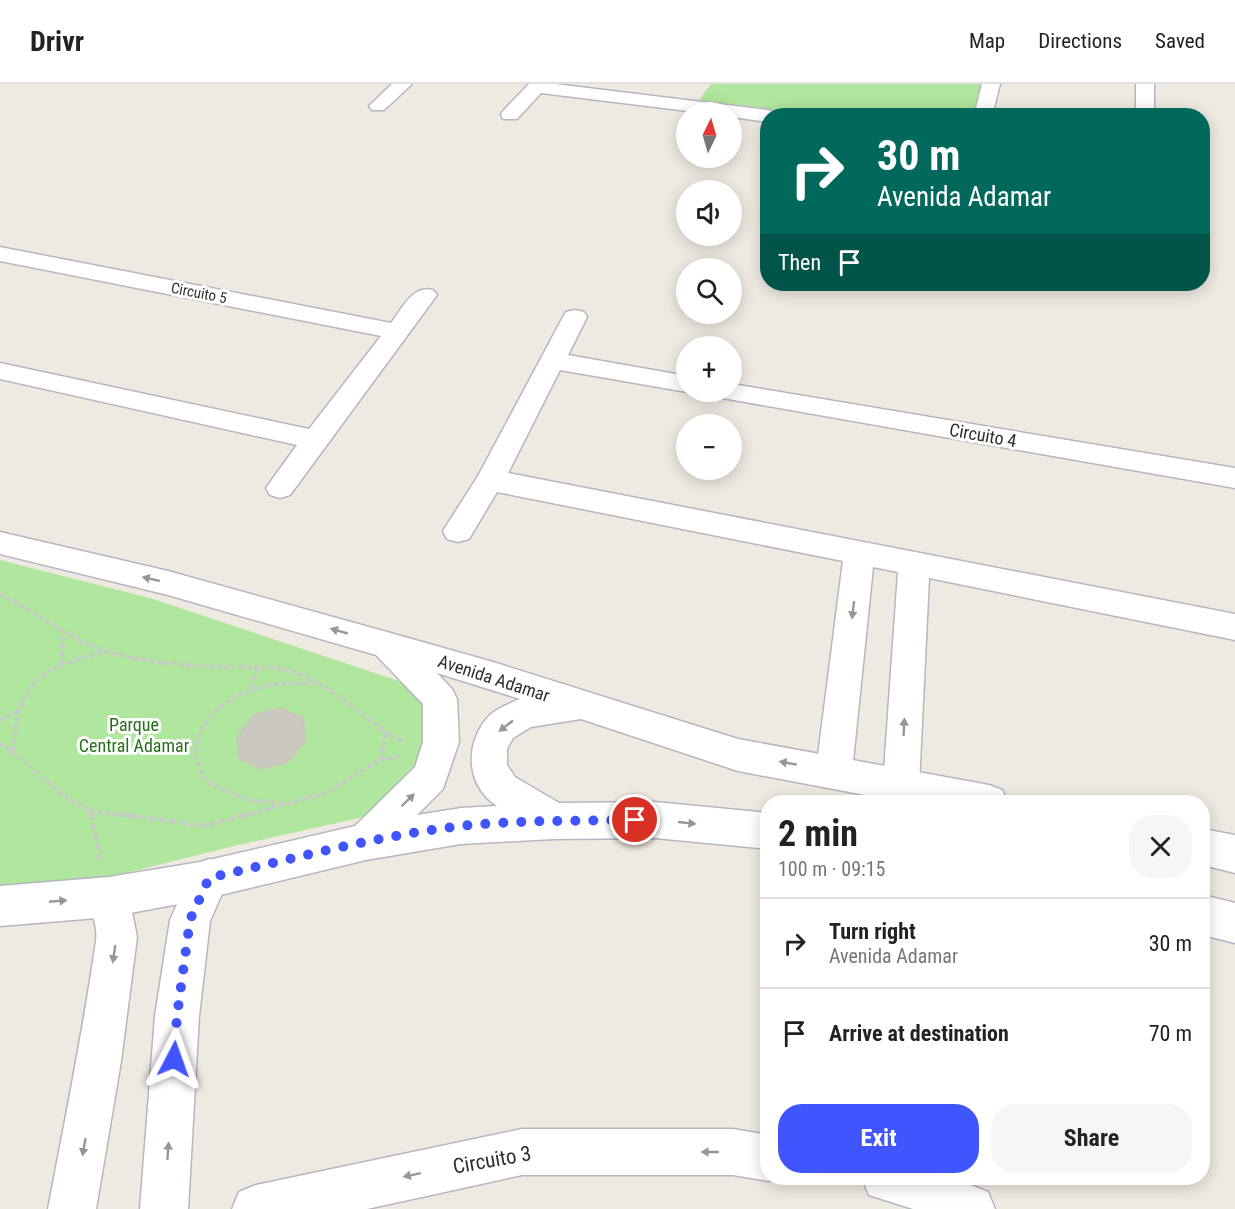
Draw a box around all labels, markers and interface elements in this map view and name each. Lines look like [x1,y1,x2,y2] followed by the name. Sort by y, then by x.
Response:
[30,25,84,58] text: Drivr
[969,29,1005,53] text: Map
[1038,29,1122,53] text: Directions
[1155,29,1205,53] text: Saved
[676,102,742,168] north arrow
[676,102,742,480] map controls
[877,131,960,180] text: 30 m
[778,132,856,210] icon: right
[676,180,742,246] button: sound
[877,181,1051,213] text: Avenida Adamar
[833,246,866,279] icon: arrive
[778,250,821,275] text: Then
[676,258,742,324] button: search
[169,279,229,307] street label: Circuito 5
[676,336,742,402] button: +
[676,414,742,480] button: −
[948,419,1018,451] street label: Circuito 4
[142,574,160,584] one-way arrow
[848,600,857,619] one-way arrow
[330,626,348,635] one-way arrow
[436,650,553,706] street label: Avenida Adamar
[79,714,190,756] park label: Parque Central Adamar
[900,717,909,736] one-way arrow
[498,719,514,732] one-way arrow
[778,758,797,767] one-way arrow
[401,794,415,808] one-way arrow
[609,794,660,845] pin
[618,803,651,836] icon: arrive
[778,813,858,855] text: 2 min
[1129,815,1192,878] button: close
[677,818,696,828] one-way arrow
[778,857,885,881] text: 100 m · 09:15
[49,896,68,906] one-way arrow
[829,919,916,944] text: Turn right
[778,927,811,960] icon: right
[1149,931,1192,956] text: 30 m
[829,944,958,968] text: Avenida Adamar
[110,945,119,964] one-way arrow
[778,1017,811,1050] icon: arrive
[829,1021,1009,1046] text: Arrive at destination
[1149,1021,1192,1046] text: 70 m
[142,1027,206,1091] position arrow
[778,1104,979,1173] button: Exit
[991,1104,1192,1173] button: Share
[79,1137,88,1156] one-way arrow
[163,1141,173,1160] one-way arrow
[451,1141,533,1179] street label: Circuito 3
[700,1147,719,1157] one-way arrow
[403,1171,422,1181] one-way arrow

